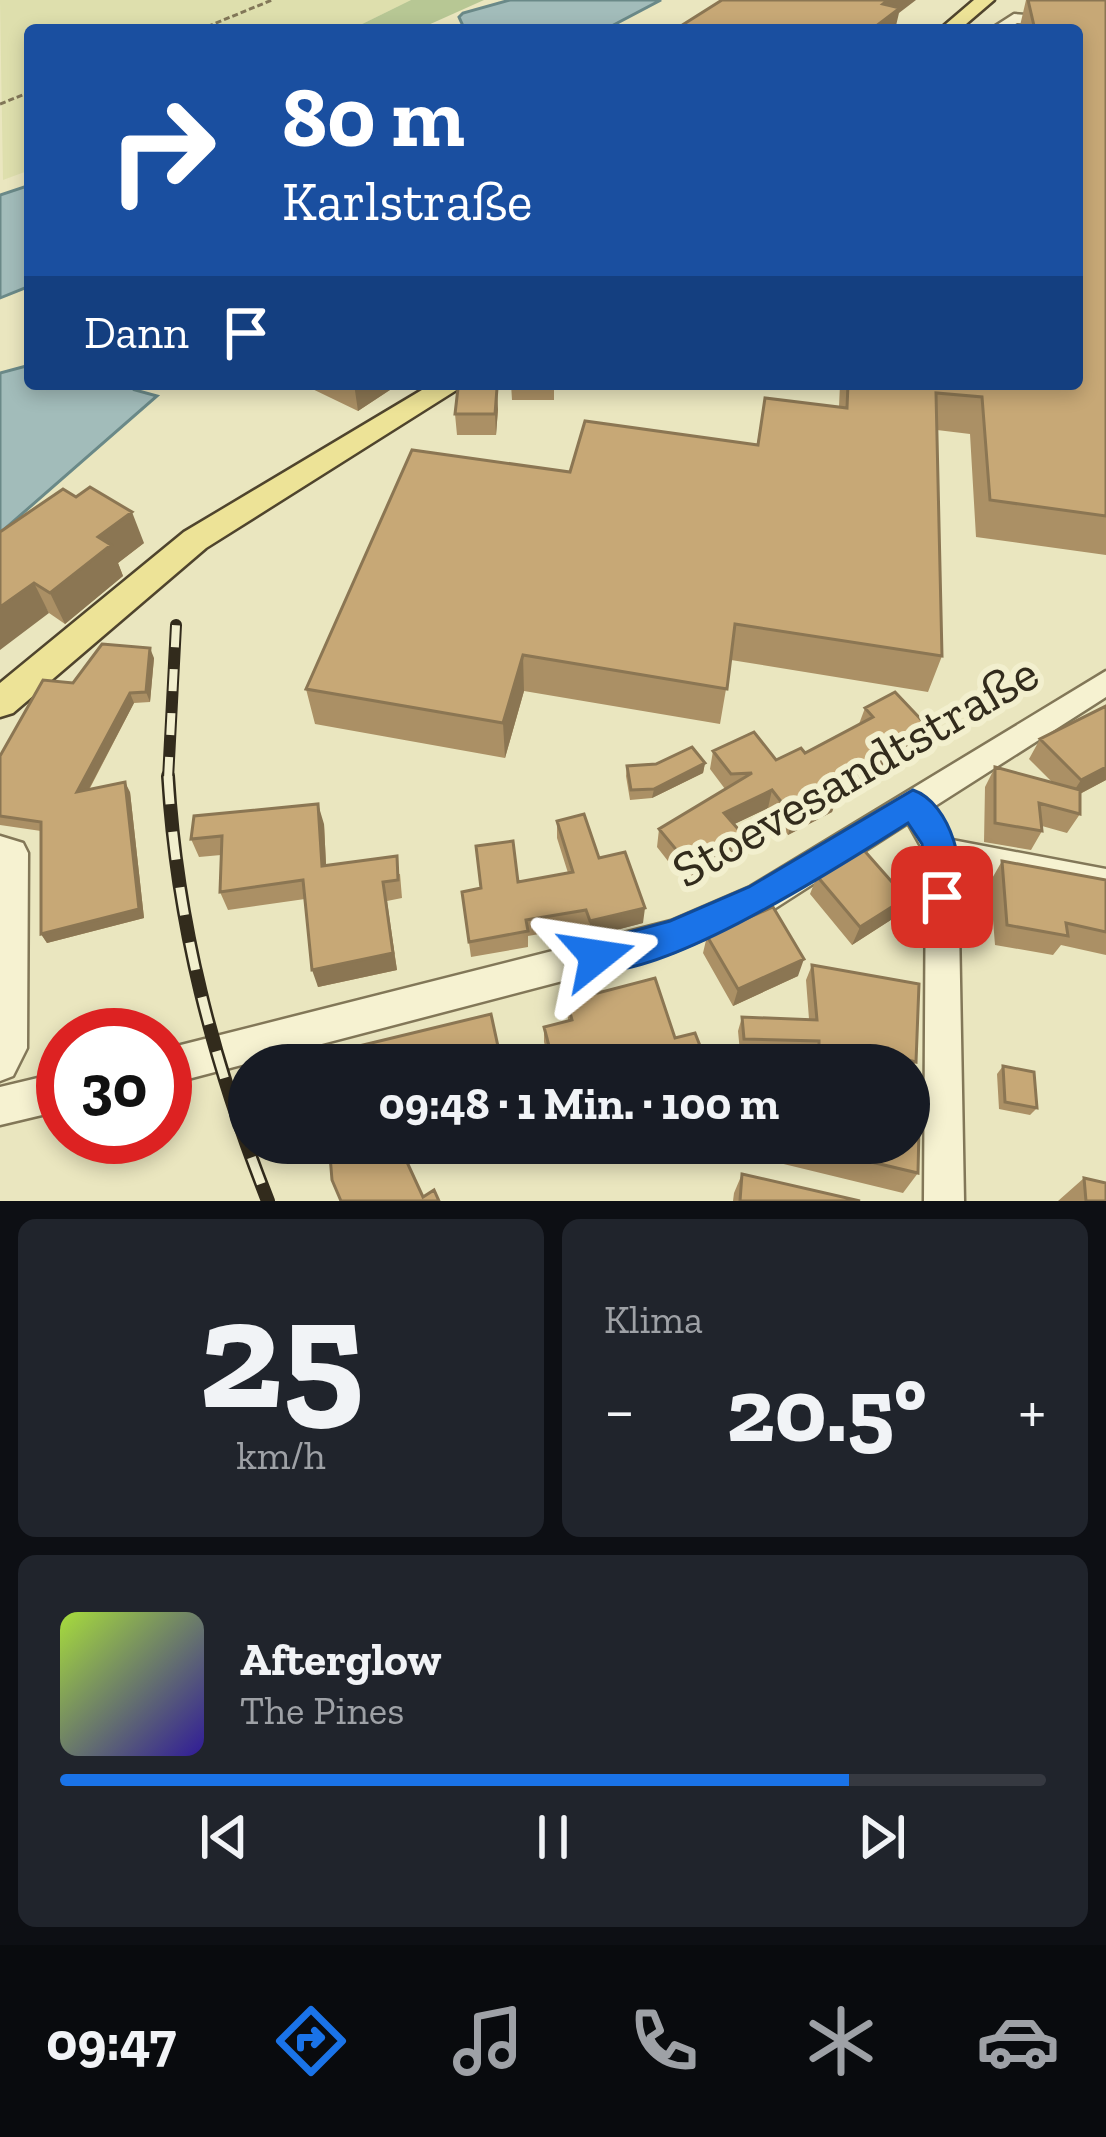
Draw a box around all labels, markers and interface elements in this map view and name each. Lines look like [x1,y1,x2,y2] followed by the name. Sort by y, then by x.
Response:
[282,67,465,168] text: 80 m
[84,72,240,228] icon: right
[282,169,532,234] text: Karlstraße
[213,300,279,366] icon: arrive
[84,306,189,360] text: Dann
[661,642,1049,900] street label: Stoevesandtstraße
[891,846,993,948] pin
[909,864,975,930] icon: arrive
[534,893,660,1019] position arrow
[36,1008,192,1164] speed limit sign: 30
[379,1077,779,1131] text: 09:48 · 1 Min. · 100 m
[198,1260,364,1447] text: 25
[604,1296,703,1343] text: Klima
[726,1356,927,1464] text: 20.5°
[604,1371,635,1450] text: −
[1018,1371,1046,1450] text: +
[237,1432,326,1479] text: km/h
[240,1633,441,1687] text: Afterglow
[240,1687,404,1734] text: The Pines
[191,1804,257,1870] icon: previous
[520,1804,586,1870] icon: pause
[849,1804,915,1870] icon: next
[269,1999,353,2083] icon: directions
[446,1999,530,2083] icon: music
[622,1999,706,2083] icon: phone
[799,1999,883,2083] icon: climate
[976,1999,1060,2083] icon: car
[46,2009,176,2074] text: 09:47

